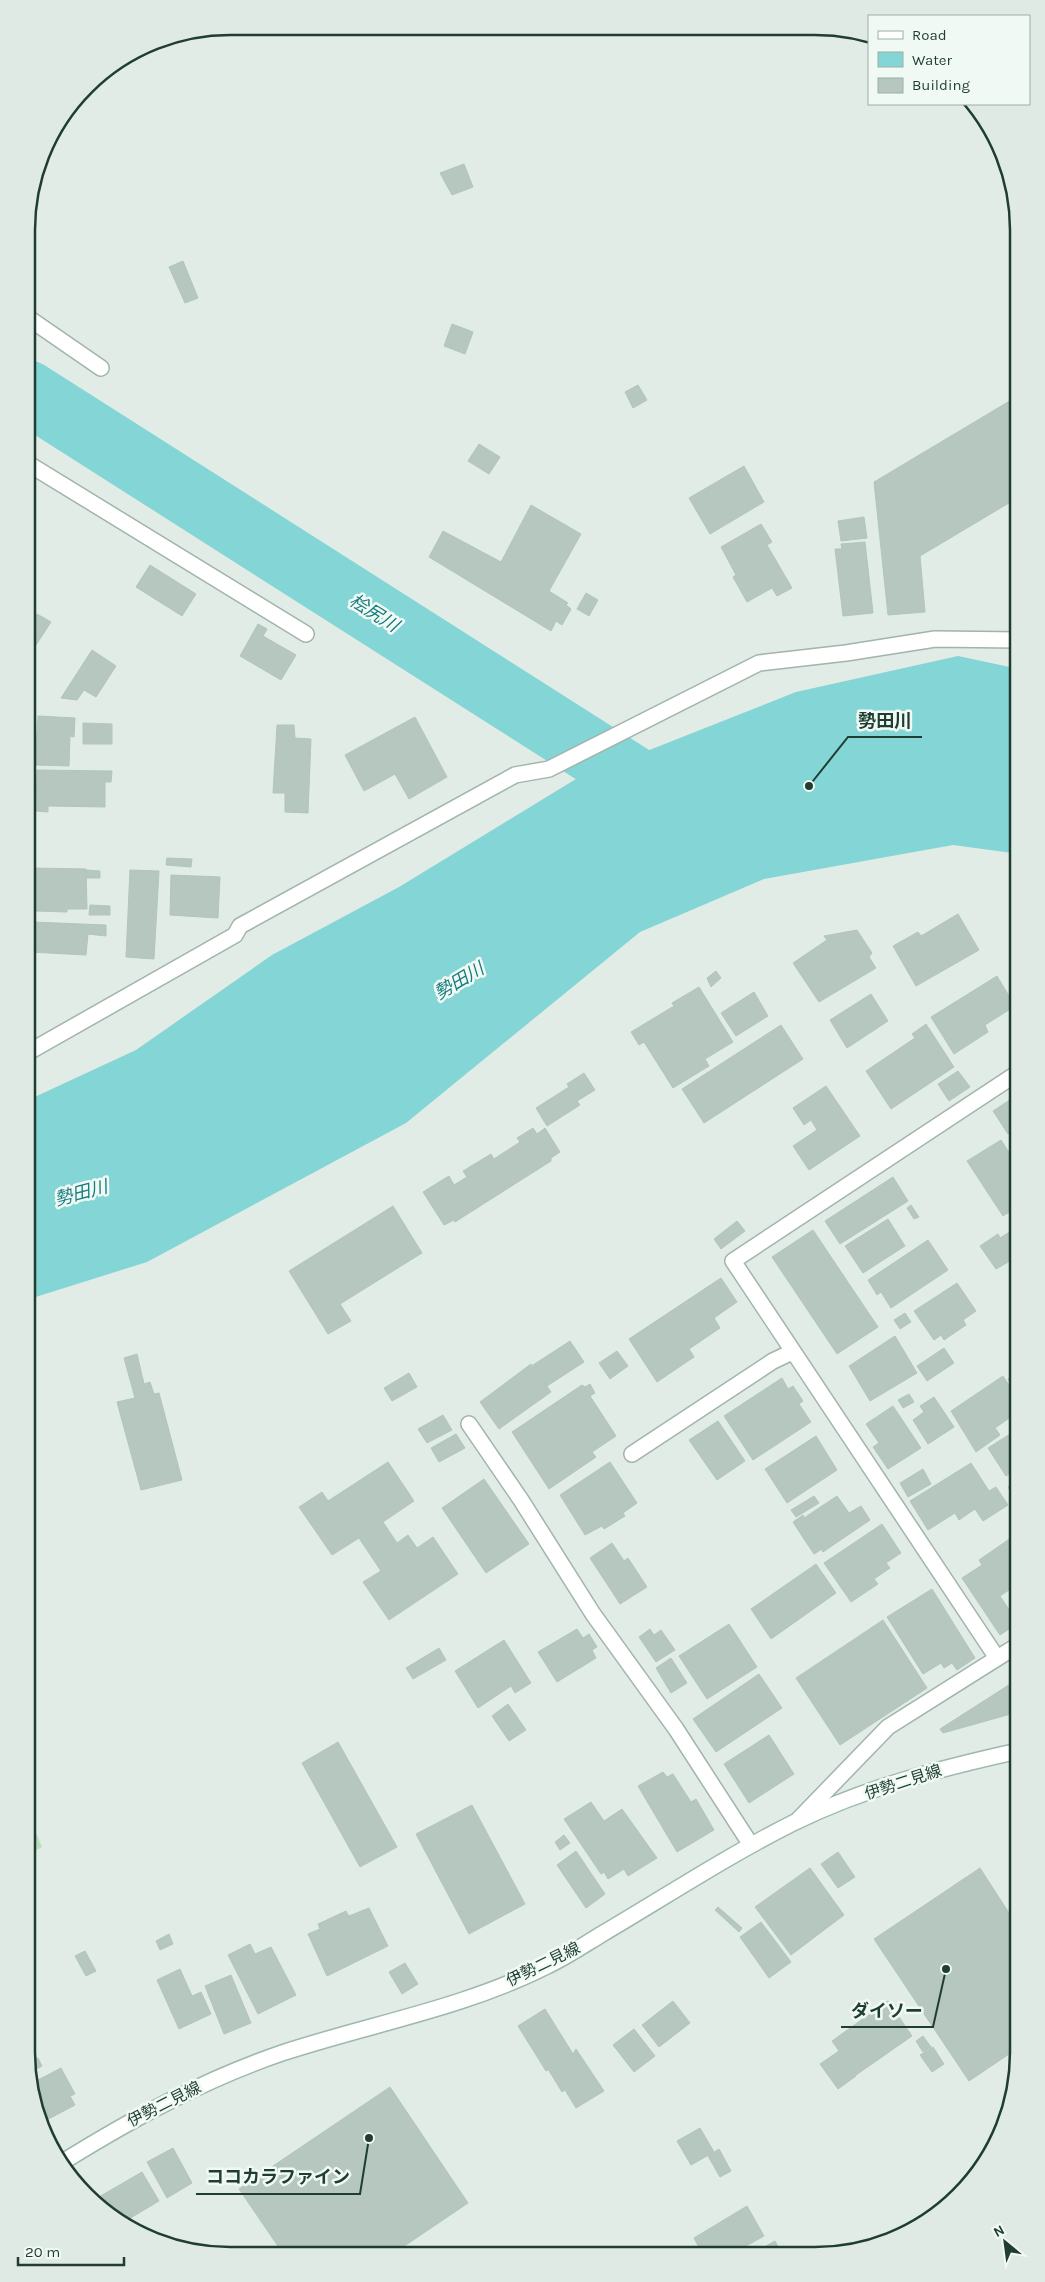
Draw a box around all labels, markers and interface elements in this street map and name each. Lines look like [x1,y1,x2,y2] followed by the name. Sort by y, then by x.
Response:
[868,15,1030,105] legend
[912,26,947,44] text: Road
[912,51,953,69] text: Water
[912,76,970,94] text: Building
[345,589,404,638] water label: 桧尻川
[848,704,922,737] callout: 勢田川
[858,710,912,732] text: 勢田川
[430,957,490,1004] water label: 勢田川
[52,1175,112,1211] water label: 勢田川
[862,1761,944,1803] street label: 伊勢二見線
[503,1938,583,1990] street label: 伊勢二見線
[841,1994,933,2027] callout: ダイソー
[851,2000,923,2022] text: ダイソー
[124,2077,204,2131] street label: 伊勢二見線
[196,2161,360,2194] callout: ココカラファイン
[206,2166,350,2188] text: ココカラファイン
[980,2217,1030,2267] north arrow
[990,2221,1007,2241] text: N
[18,2234,124,2266] scale bar
[25,2243,60,2261] text: 20 m

